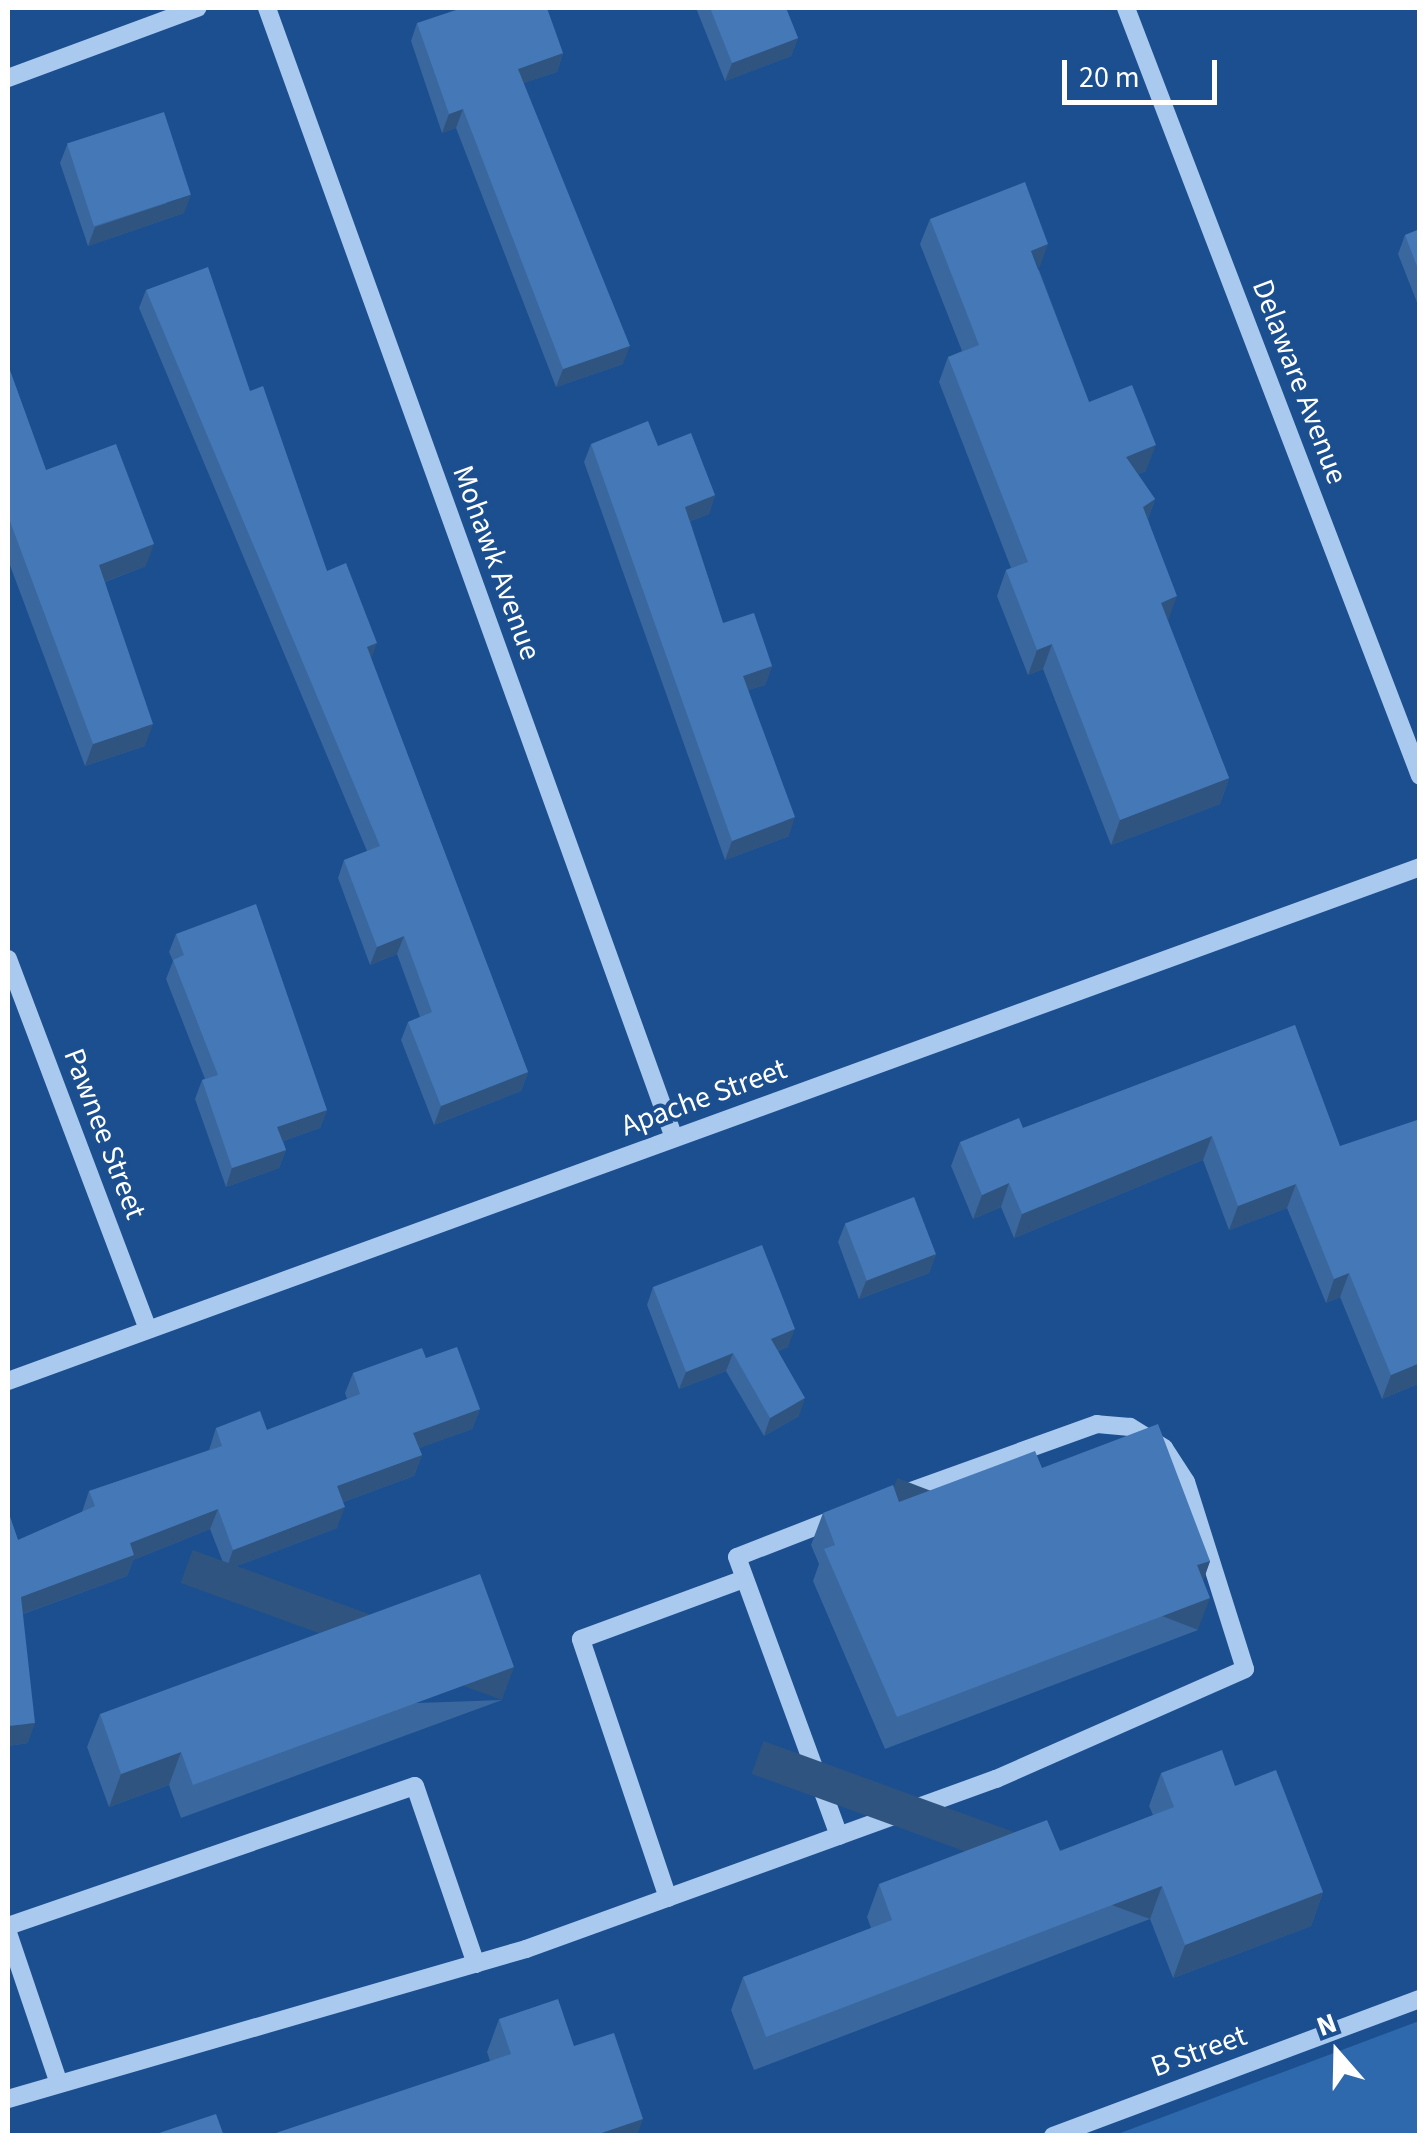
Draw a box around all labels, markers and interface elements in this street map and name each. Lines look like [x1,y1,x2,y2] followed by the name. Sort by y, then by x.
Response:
[1067,40,1222,102] scale bar
[1079,56,1140,99] text: 20 m
[1244,275,1354,489] street label: Delaware Avenue
[444,461,548,665] street label: Mohawk Avenue
[55,1044,153,1224] street label: Pawnee Street
[616,1051,792,1145] street label: Apache Street
[1287,2003,1387,2103] north arrow
[1311,2003,1342,2047] text: N
[1146,2018,1252,2086] street label: B Street

